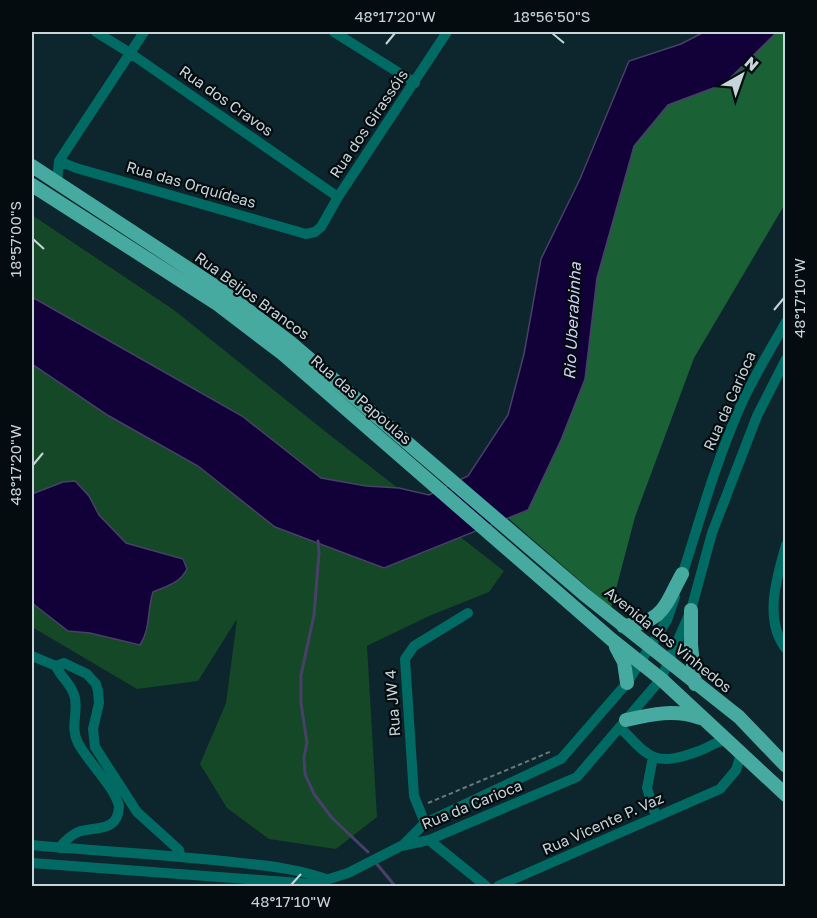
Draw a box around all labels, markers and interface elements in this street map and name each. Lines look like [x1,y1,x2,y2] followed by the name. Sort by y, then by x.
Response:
[354,7,436,25] text: 48°17'20"W
[514,7,590,25] text: 18°56'50"S
[712,45,772,105] north arrow
[741,52,763,75] text: N
[176,61,277,139] street label: Rua dos Cravos
[325,66,411,181] street label: Rua dos Girassóis
[124,157,258,211] street label: Rua das Orquídeas
[6,201,24,277] text: 18°57'00"S
[192,248,313,343] street label: Rua Beijos Brancos
[790,258,808,338] text: 48°17'10"W
[559,261,585,380] water label: Rio Uberabinha
[699,348,759,453] street label: Rua da Carioca
[308,351,416,448] street label: Rua das Papoulas
[6,424,24,506] text: 48°17'20"W
[602,583,736,696] street label: Avenida dos Vinhedos
[381,669,403,737] street label: Rua JW 4
[419,776,525,832] street label: Rua da Carioca
[539,788,666,858] street label: Rua Vicente P. Vaz
[251,892,331,910] text: 48°17'10"W

